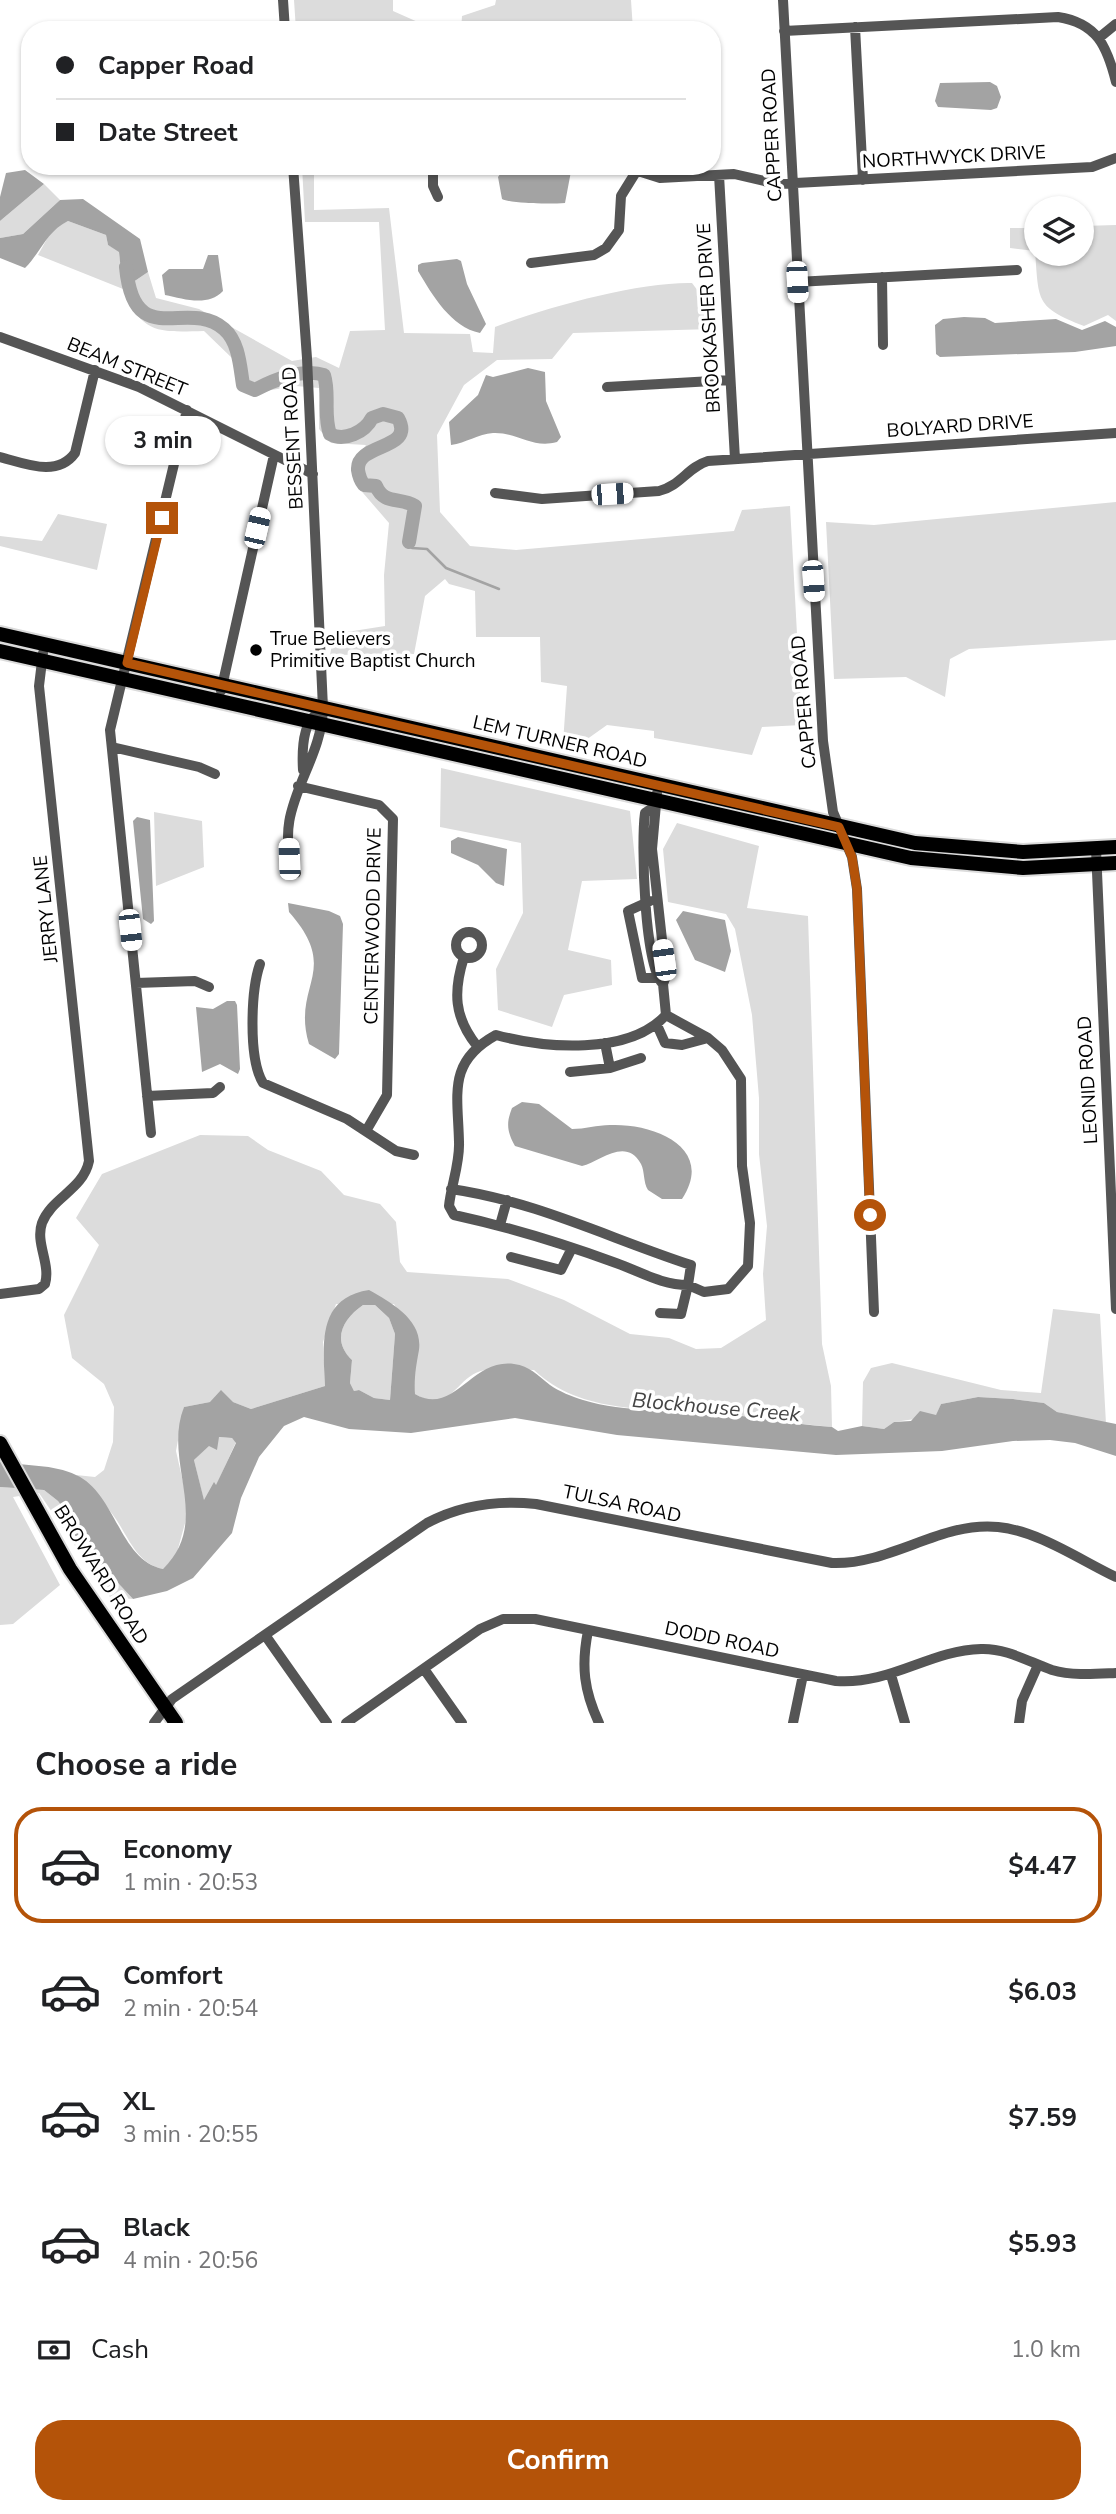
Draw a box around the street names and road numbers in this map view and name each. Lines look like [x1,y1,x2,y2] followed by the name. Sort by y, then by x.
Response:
[756,67,788,203] street label: CAPPER ROAD
[862,139,1046,175] street label: NORTHWYCK DRIVE
[691,222,727,414] street label: BROOKASHER DRIVE
[63,331,192,403] street label: BEAM STREET
[276,366,310,510] street label: BESSENT ROAD
[886,408,1034,444] street label: BOLYARD DRIVE
[785,634,823,770] street label: CAPPER ROAD
[470,709,650,775] street label: LEM TURNER ROAD
[358,827,388,1025] street label: CENTERWOOD DRIVE
[27,854,65,965] street label: JERRY LANE
[1072,1015,1104,1145] street label: LEONID ROAD
[560,1479,684,1529] street label: TULSA ROAD
[48,1500,154,1650] street label: BROWARD ROAD
[662,1615,782,1665] street label: DODD ROAD

